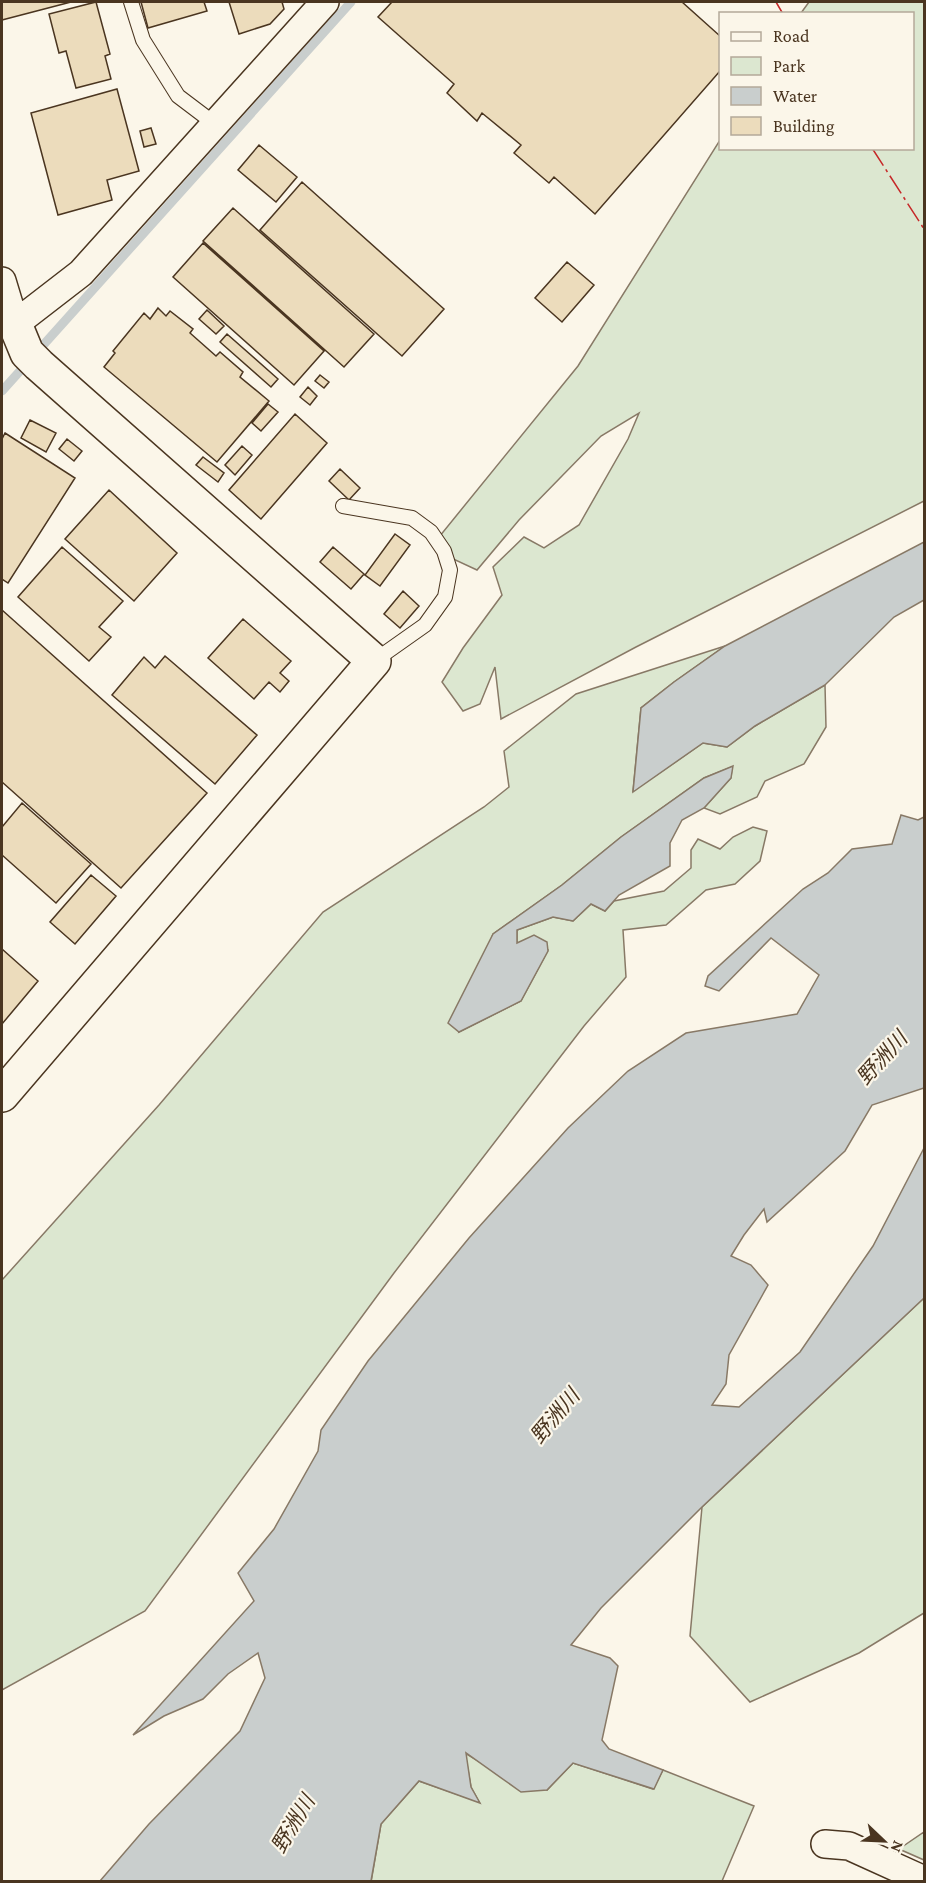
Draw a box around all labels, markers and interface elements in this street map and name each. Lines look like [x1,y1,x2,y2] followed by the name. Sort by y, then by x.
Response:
[719,12,914,150] legend
[773,26,810,46] text: Road
[773,56,805,76] text: Park
[773,86,818,106] text: Water
[773,116,835,136] text: Building
[852,1025,913,1089] water label: 野洲川
[526,1383,586,1448] water label: 野洲川
[266,1789,321,1857] water label: 野洲川
[854,1811,914,1871] north arrow
[887,1838,907,1855] text: N

